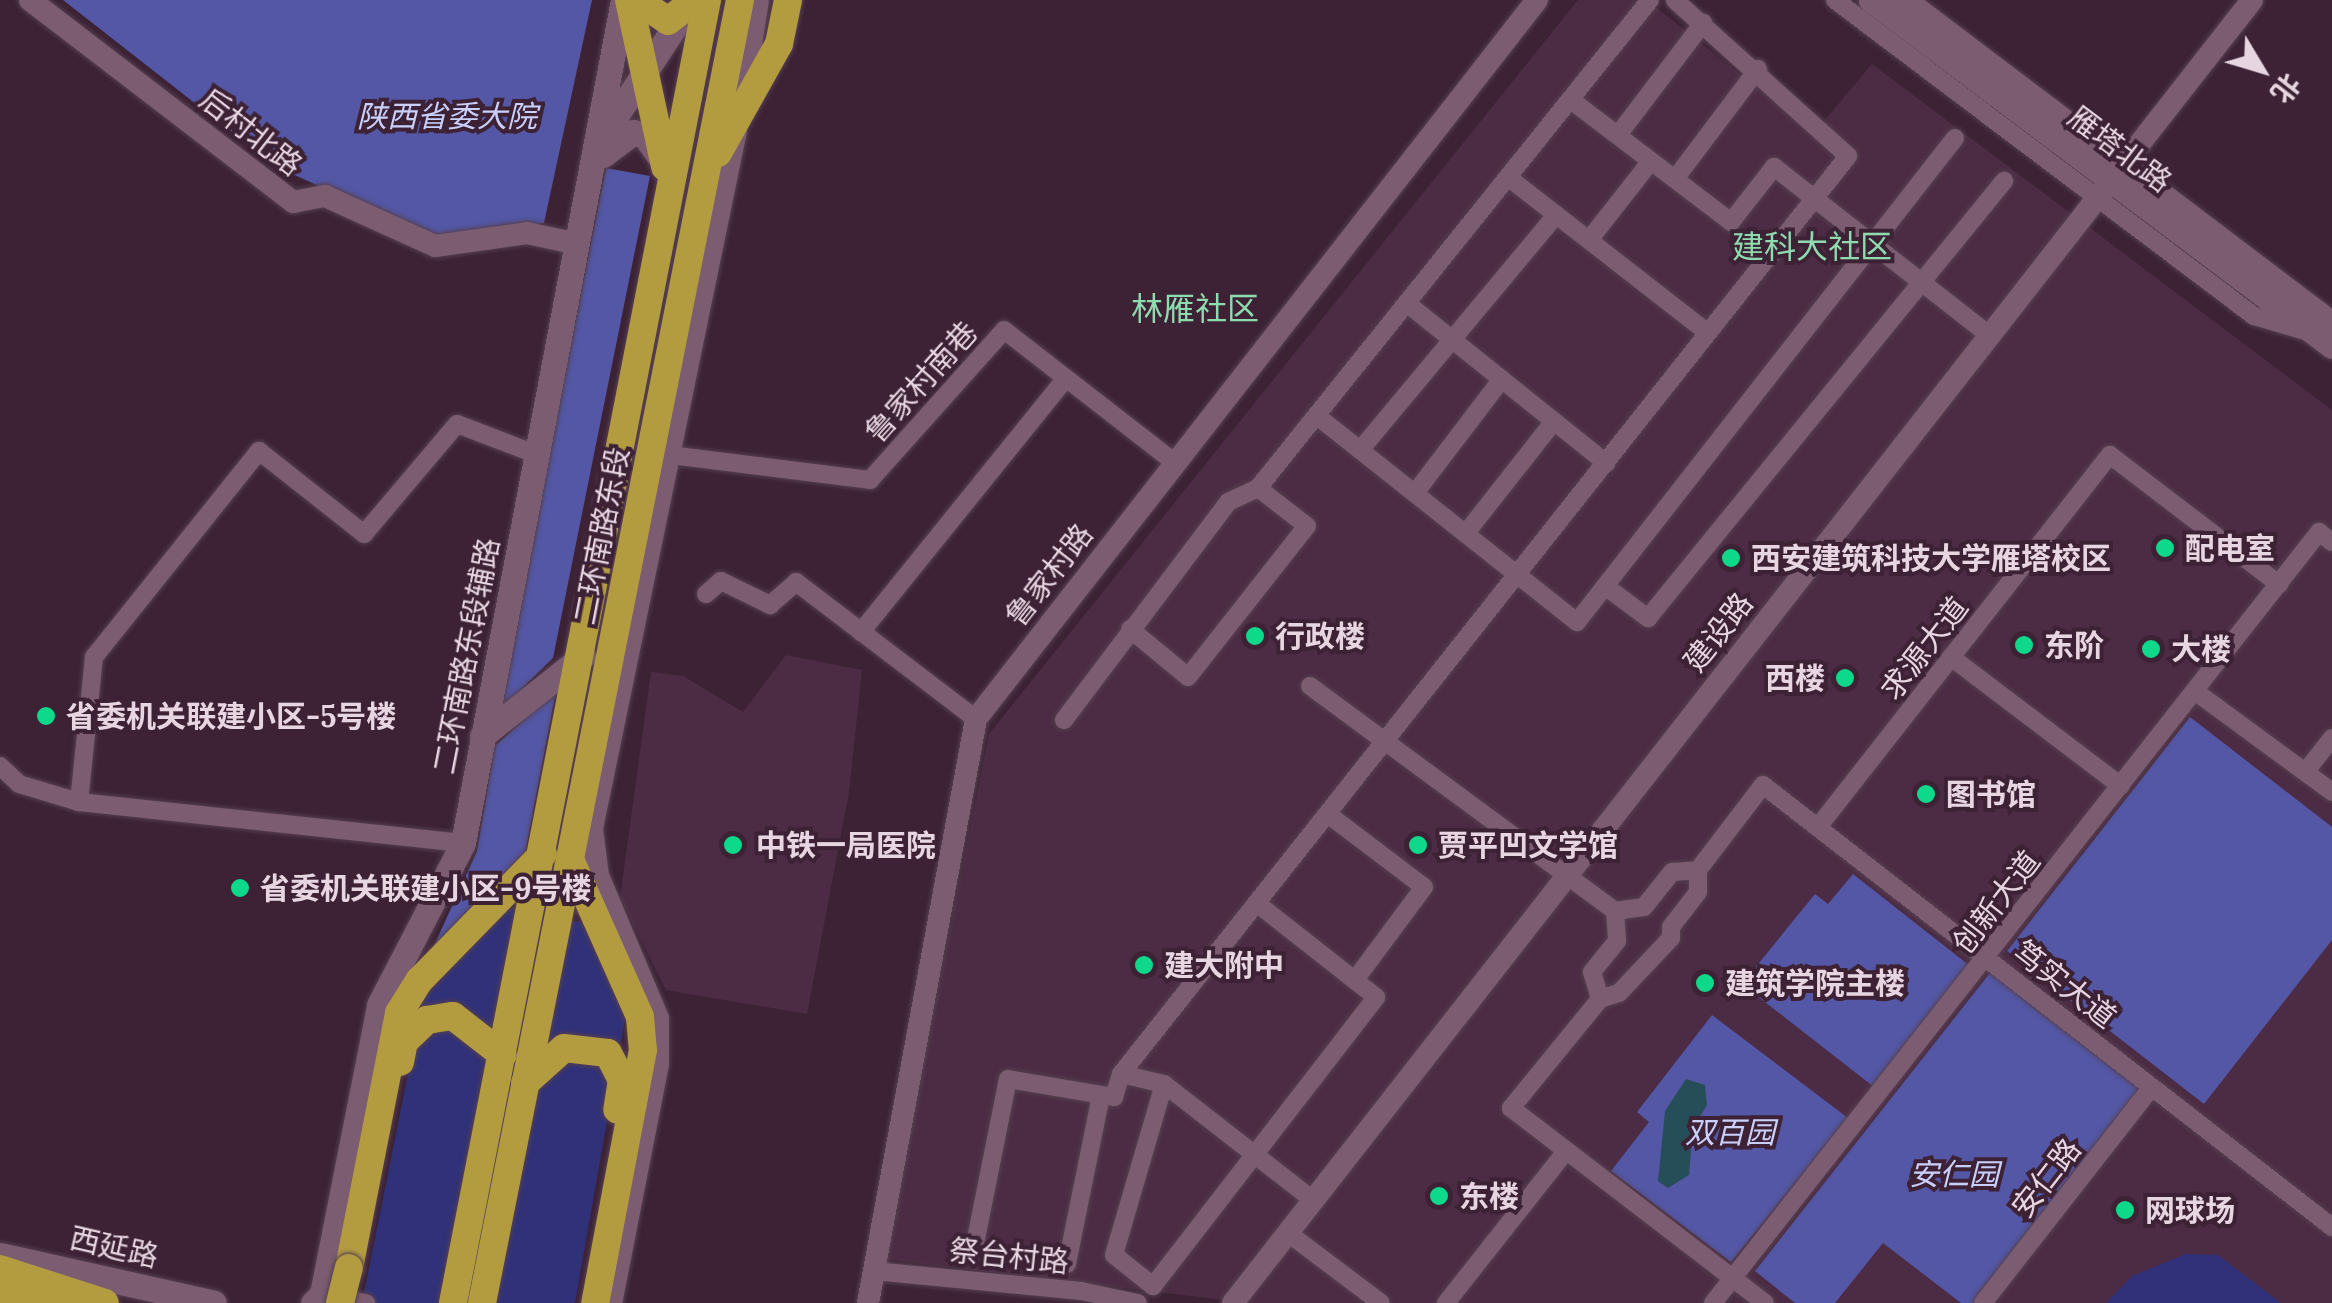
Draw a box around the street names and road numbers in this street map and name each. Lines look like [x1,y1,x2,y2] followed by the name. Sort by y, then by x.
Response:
[193,81,309,183] street label: 后村北路
[2061,99,2179,199] street label: 雁塔北路
[857,314,985,450] street label: 鲁家村南巷
[566,444,636,628] street label: 二环南路东段
[998,517,1100,633] street label: 鲁家村路
[425,535,507,777] street label: 二环南路东段辅路
[1676,585,1760,679] street label: 建设路
[1873,590,1975,706] street label: 求源大道
[1945,844,2047,960] street label: 创新大道
[2007,933,2123,1035] street label: 笃实大道
[2004,1131,2088,1225] street label: 安仁路
[66,1219,162,1275] street label: 西延路
[947,1232,1071,1280] street label: 祭台村路

